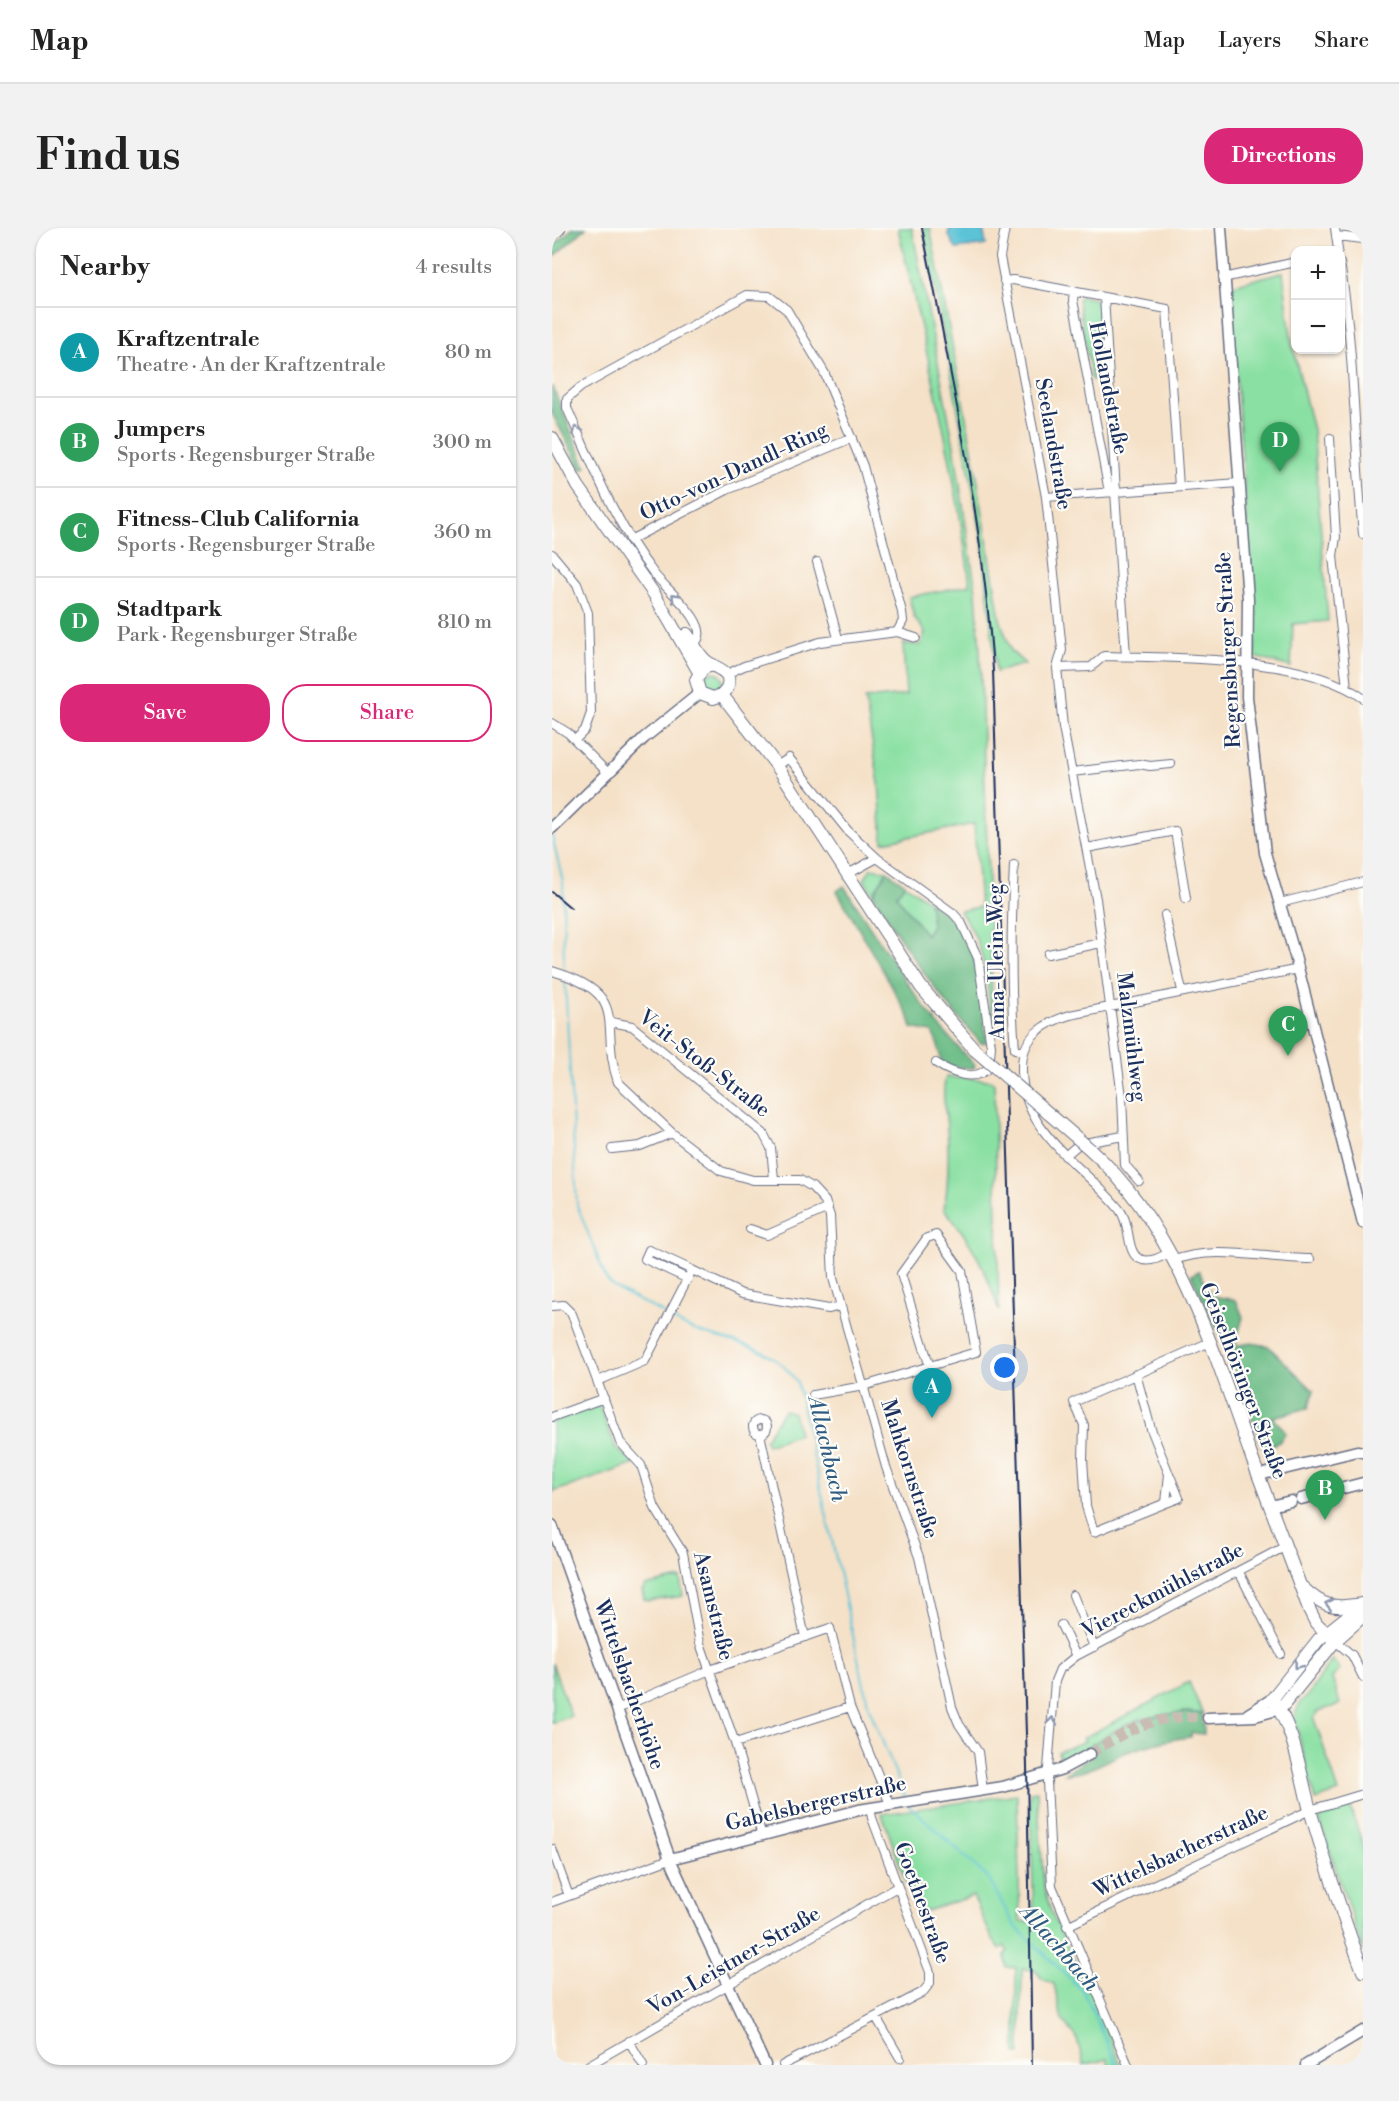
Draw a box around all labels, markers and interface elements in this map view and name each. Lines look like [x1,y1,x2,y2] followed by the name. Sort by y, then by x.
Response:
[30,24,89,59] text: Map
[1144,28,1185,54] text: Map
[1218,28,1281,54] text: Layers
[1314,28,1369,54] text: Share
[1204,128,1363,184] button: Directions
[36,130,180,183] text: Find us
[1291,246,1345,354] map controls
[1291,246,1345,300] button: +
[60,251,150,283] text: Nearby
[415,255,492,280] text: 4 results
[1291,300,1345,354] button: −
[1082,319,1134,457] street label: Hollandstraße
[117,326,260,353] text: Kraftzentrale
[72,340,87,365] text: A
[445,340,492,365] text: 80 m
[117,353,386,378] text: Theatre · An der Kraftzentrale
[1029,376,1077,512] street label: Seelandstraße
[117,416,205,443] text: Jumpers
[636,417,832,527] street label: Otto-von-Dandl-Ring
[1260,422,1300,472] pin: D
[572,426,584,437] one-way arrow
[72,430,87,455] text: B
[433,430,492,455] text: 300 m
[117,443,375,468] text: Sports · Regensburger Straße
[117,506,359,533] text: Fitness-Club California
[72,520,87,545] text: C
[434,520,492,545] text: 360 m
[117,533,375,558] text: Sports · Regensburger Straße
[1211,551,1247,749] street label: Regensburger Straße
[671,594,682,604] one-way arrow
[117,596,222,623] text: Stadtpark
[72,610,87,635] text: D
[437,610,492,635] text: 810 m
[117,623,358,648] text: Park · Regensburger Straße
[60,684,270,742] button: Save
[282,684,492,742] button: Share
[983,883,1011,1042] street label: Anna-Ulein-Weg
[1110,971,1152,1103] street label: Malzmühlweg
[632,1004,775,1123] street label: Veit-Stoß-Straße
[1268,1006,1308,1056] pin: C
[1194,1279,1292,1483] street label: Geiselhöringer Straße
[990,1353,1019,1382] your location
[912,1368,952,1418] pin: A
[801,1392,852,1505] water label: Allachbach
[874,1396,944,1542] street label: Mahkornstraße
[1306,1470,1344,1520] pin: B
[1076,1537,1249,1645] street label: Viereckmühlstraße
[687,1548,739,1663] street label: Asamstraße
[587,1596,670,1773] street label: Wittelsbacherhöhe
[1324,1599,1334,1612] one-way arrow
[1295,1658,1306,1669] one-way arrow
[1045,1717,1058,1726] one-way arrow
[723,1771,909,1837] street label: Gabelsbergerstraße
[1089,1800,1272,1904] street label: Wittelsbacherstraße
[888,1839,956,1967] street label: Goethestraße
[1012,1897,1105,1998] water label: Allachbach
[642,1901,825,2022] street label: Von-Leistner-Straße

